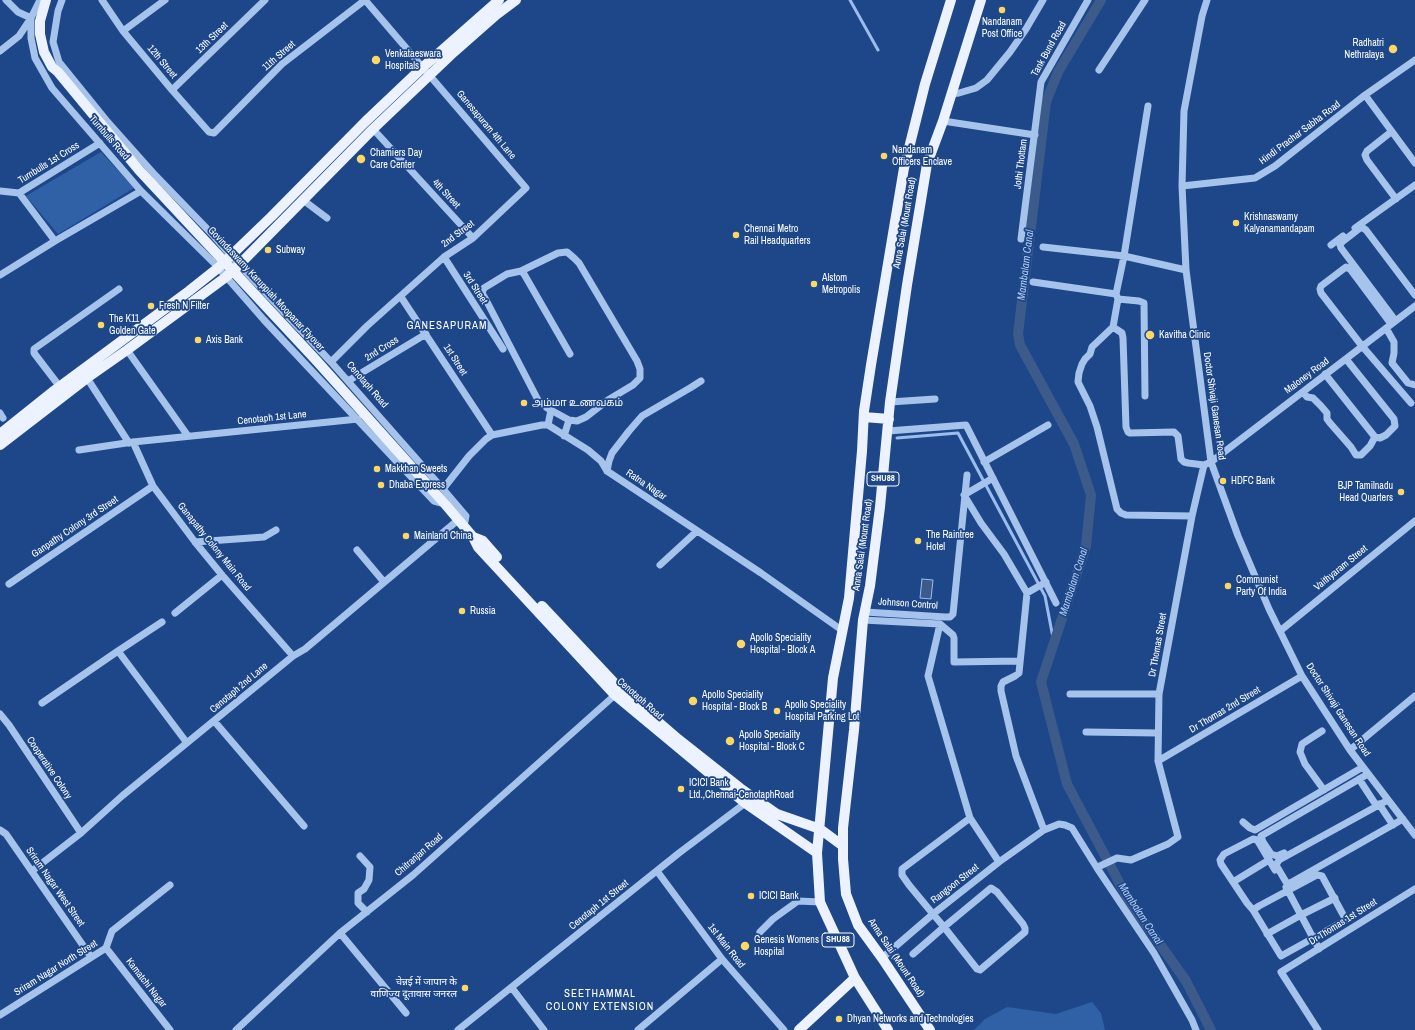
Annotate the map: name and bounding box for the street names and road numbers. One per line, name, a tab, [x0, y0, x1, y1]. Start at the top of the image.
street label: 13th Street	[193, 20, 231, 56]
street label: Tank Bund Road	[1029, 20, 1069, 78]
street label: 11th Street	[260, 39, 298, 73]
street label: 12th Street	[145, 43, 179, 81]
street label: Ganesapuram 4th Lane	[454, 88, 518, 162]
street label: Hindi Prachar Sabha Road	[1257, 99, 1343, 167]
street label: Turnbulls Road	[86, 113, 132, 163]
street label: Jothi Thottam	[1012, 138, 1030, 190]
street label: Turnbulls 1st Cross	[16, 139, 82, 187]
street label: Anna Salai (Mount Road)	[891, 176, 919, 270]
street label: 4th Street	[429, 177, 463, 211]
street label: 2nd Street	[439, 218, 477, 250]
street label: Govindaswamy Karuppiah Moopanar Flyover	[205, 225, 327, 353]
street label: 3rd Street	[460, 270, 490, 306]
street label: 2nd Cross	[363, 334, 401, 364]
street label: 1st Street	[440, 342, 470, 378]
street label: Doctor Shivaji Ganesan Road	[1200, 351, 1228, 461]
street label: Maloney Road	[1282, 355, 1332, 397]
street label: Cenotaph Road	[344, 359, 390, 411]
street label: Cenotaph 1st Lane	[237, 408, 307, 428]
street label: Ratna Nagar	[623, 467, 669, 503]
road number: SHU88	[867, 472, 899, 486]
street label: Ganpathy Colony 3rd Street	[30, 494, 120, 560]
street label: Anna Salai (Mount Road)	[851, 498, 875, 592]
street label: Ganapathy Colony Main Road	[175, 500, 253, 594]
street label: Vaithyaram Street	[1312, 543, 1370, 593]
street label: Johnson Control	[878, 596, 938, 612]
street label: Dr Thomas Street	[1146, 612, 1170, 678]
street label: Cenotaph 2nd Lane	[208, 660, 270, 716]
street label: Doctor Shivaji Ganesan Road	[1303, 661, 1373, 759]
street label: Cenotaph Road	[614, 676, 666, 722]
street label: Dr Thomas 2nd Street	[1187, 684, 1263, 736]
street label: Cooperative Colony	[24, 735, 74, 801]
street label: Chitranjan Road	[393, 831, 445, 879]
street label: Sriram Nagar West Street	[23, 845, 87, 929]
street label: Rangoon Street	[929, 862, 981, 906]
street label: Cenotaph 1st Street	[567, 877, 631, 933]
street label: Dr Thomas 1st Street	[1307, 896, 1379, 948]
street label: Anna Salai (Mount Road)	[865, 916, 927, 1000]
street label: 1st Main Road	[705, 921, 747, 971]
road number: SHU88	[822, 933, 854, 947]
street label: Sriram Nagar North Street	[12, 938, 100, 998]
street label: Kamatchi Nagar	[123, 956, 169, 1010]

